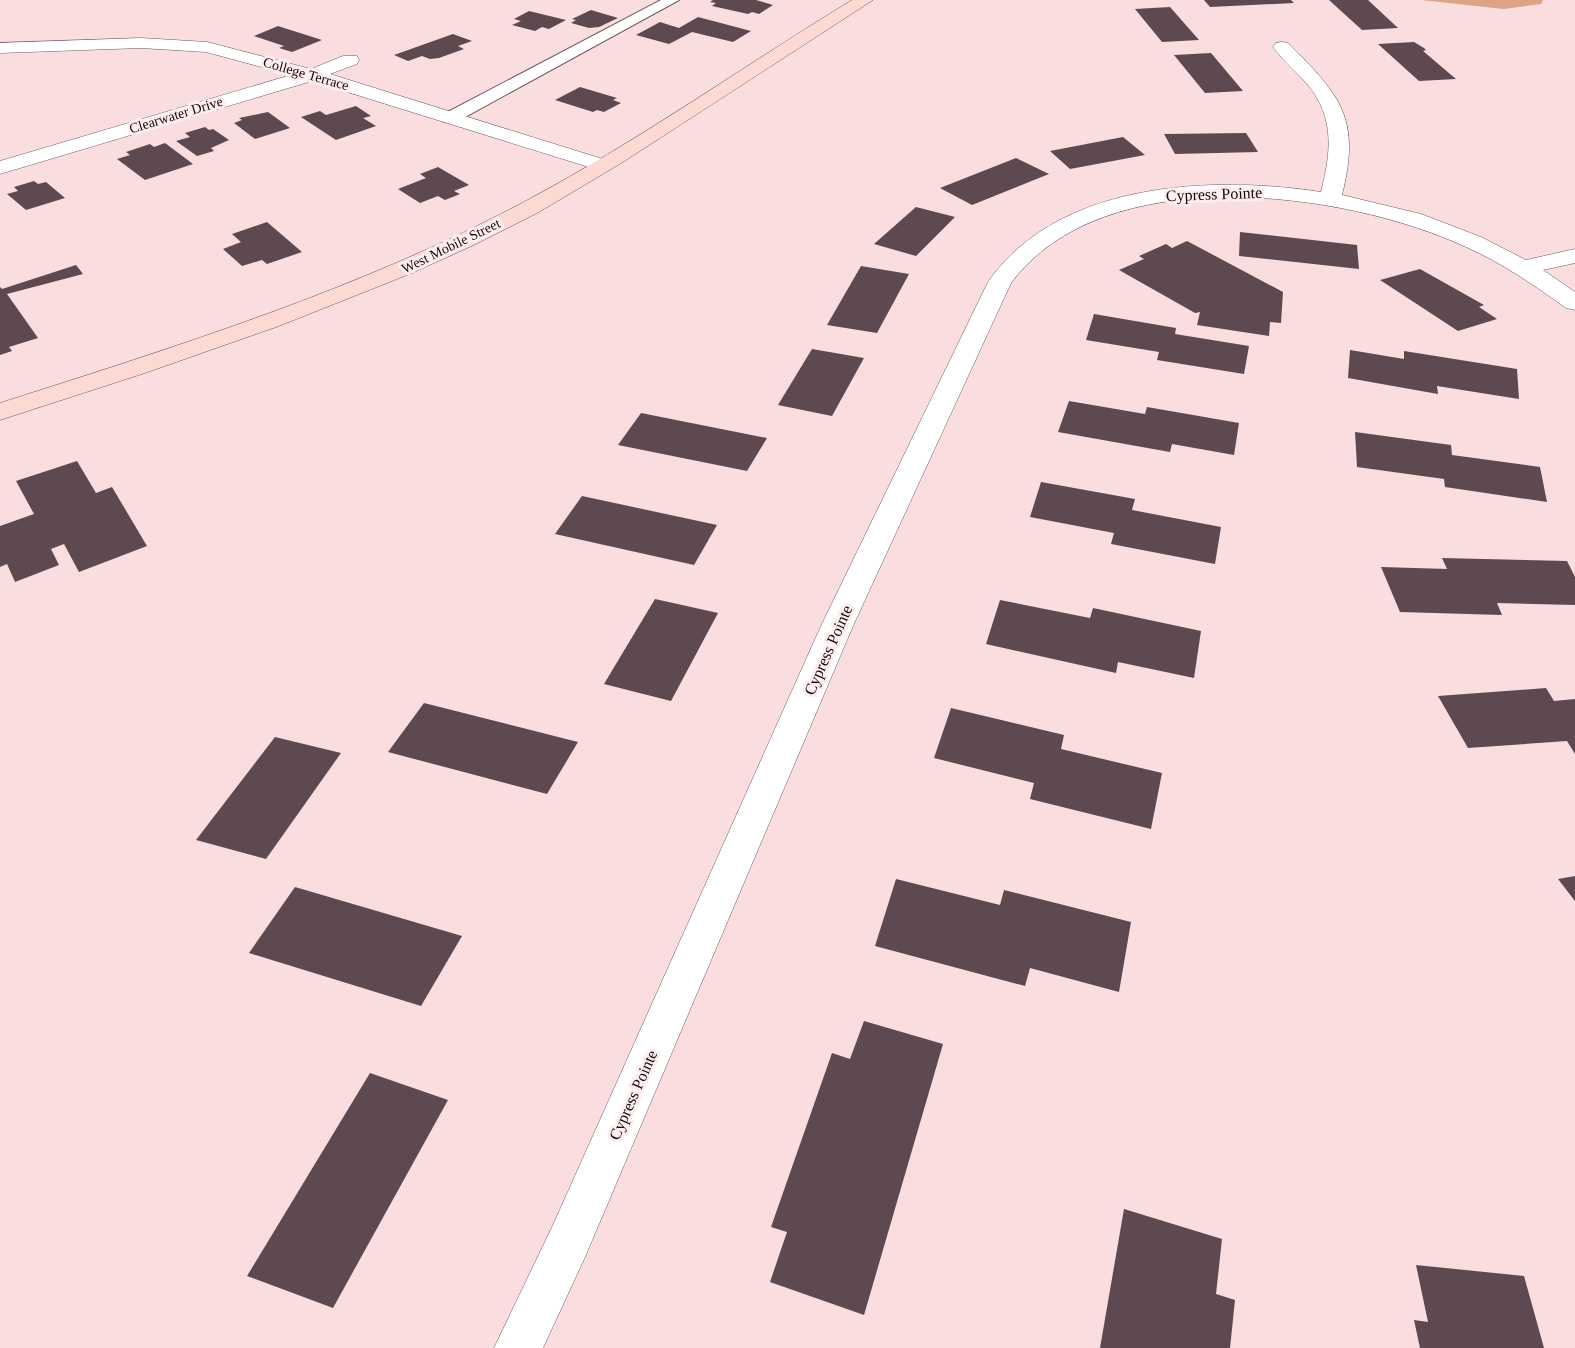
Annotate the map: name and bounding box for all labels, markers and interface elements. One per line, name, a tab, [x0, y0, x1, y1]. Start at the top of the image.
street label: College Terrace	[261, 55, 351, 93]
street label: Clearwater Drive	[128, 94, 224, 136]
street label: Cypress Pointe	[1166, 184, 1263, 205]
street label: West Mobile Street	[399, 216, 503, 276]
street label: Cypress Pointe	[801, 602, 856, 698]
street label: Cypress Pointe	[606, 1047, 661, 1143]

